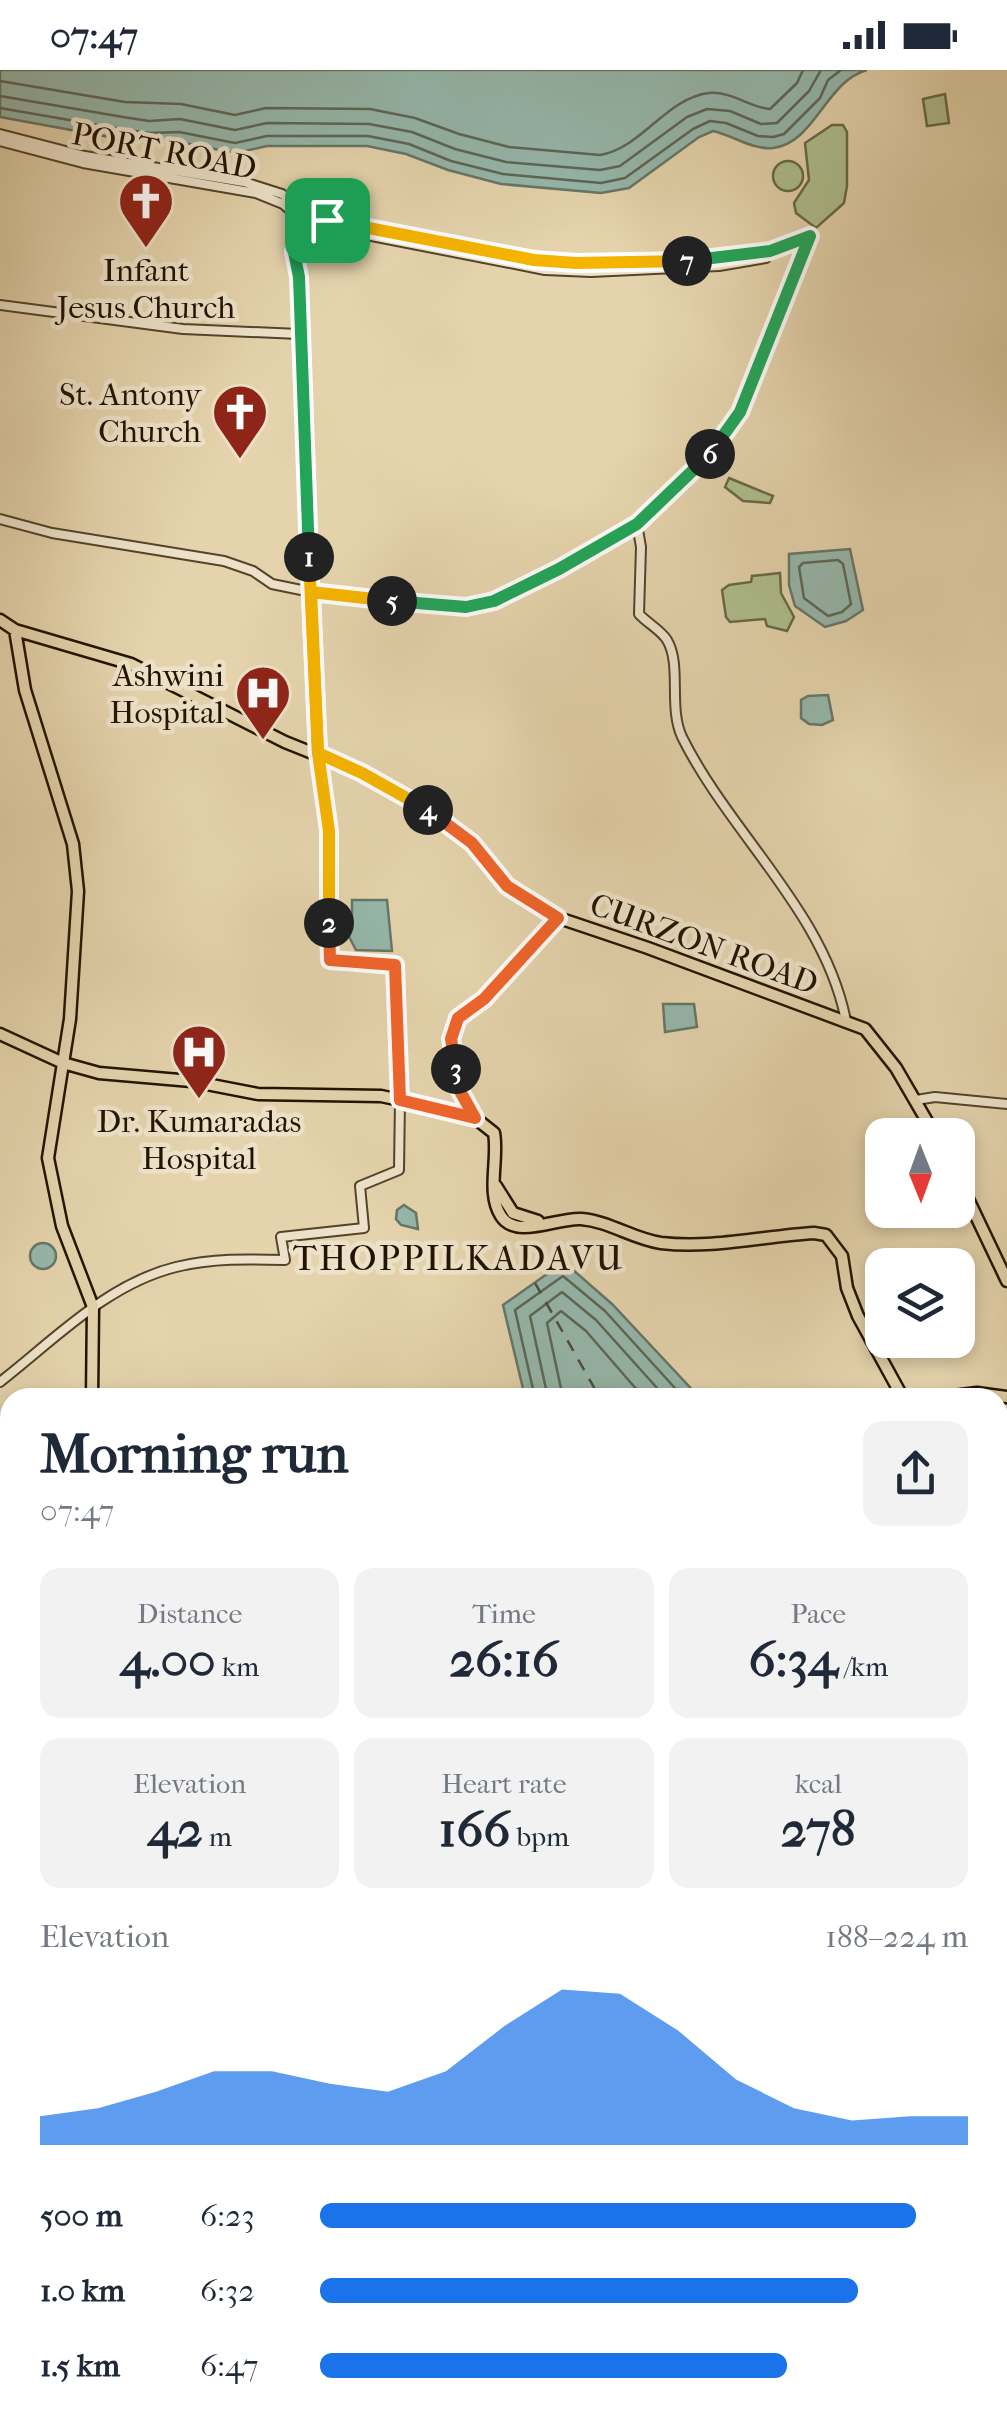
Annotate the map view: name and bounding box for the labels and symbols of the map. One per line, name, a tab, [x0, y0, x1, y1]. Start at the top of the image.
street label: PORT ROAD	[69, 115, 259, 187]
church icon: Infant Jesus Church	[116, 171, 176, 250]
pin	[285, 178, 370, 263]
pin: 7	[662, 236, 712, 286]
place label: Infant Jesus Church	[54, 252, 235, 326]
place label: St. Antony Church	[59, 376, 202, 450]
church icon: St. Antony Church	[210, 382, 270, 461]
pin: 6	[685, 429, 735, 479]
pin: 1	[284, 532, 334, 582]
pin: 5	[367, 576, 417, 626]
place label: Ashwini Hospital	[110, 657, 225, 731]
hospital icon: Ashwini Hospital	[233, 663, 293, 742]
pin: 4	[403, 785, 453, 835]
street label: CURZON ROAD	[585, 886, 823, 1002]
pin: 2	[304, 898, 354, 948]
hospital icon: Dr. Kumaradas Hospital	[169, 1022, 229, 1101]
pin: 3	[431, 1044, 481, 1094]
place label: Dr. Kumaradas Hospital	[97, 1103, 301, 1177]
north arrow	[865, 1118, 975, 1228]
district label: THOPPILKADAVU	[293, 1238, 625, 1279]

